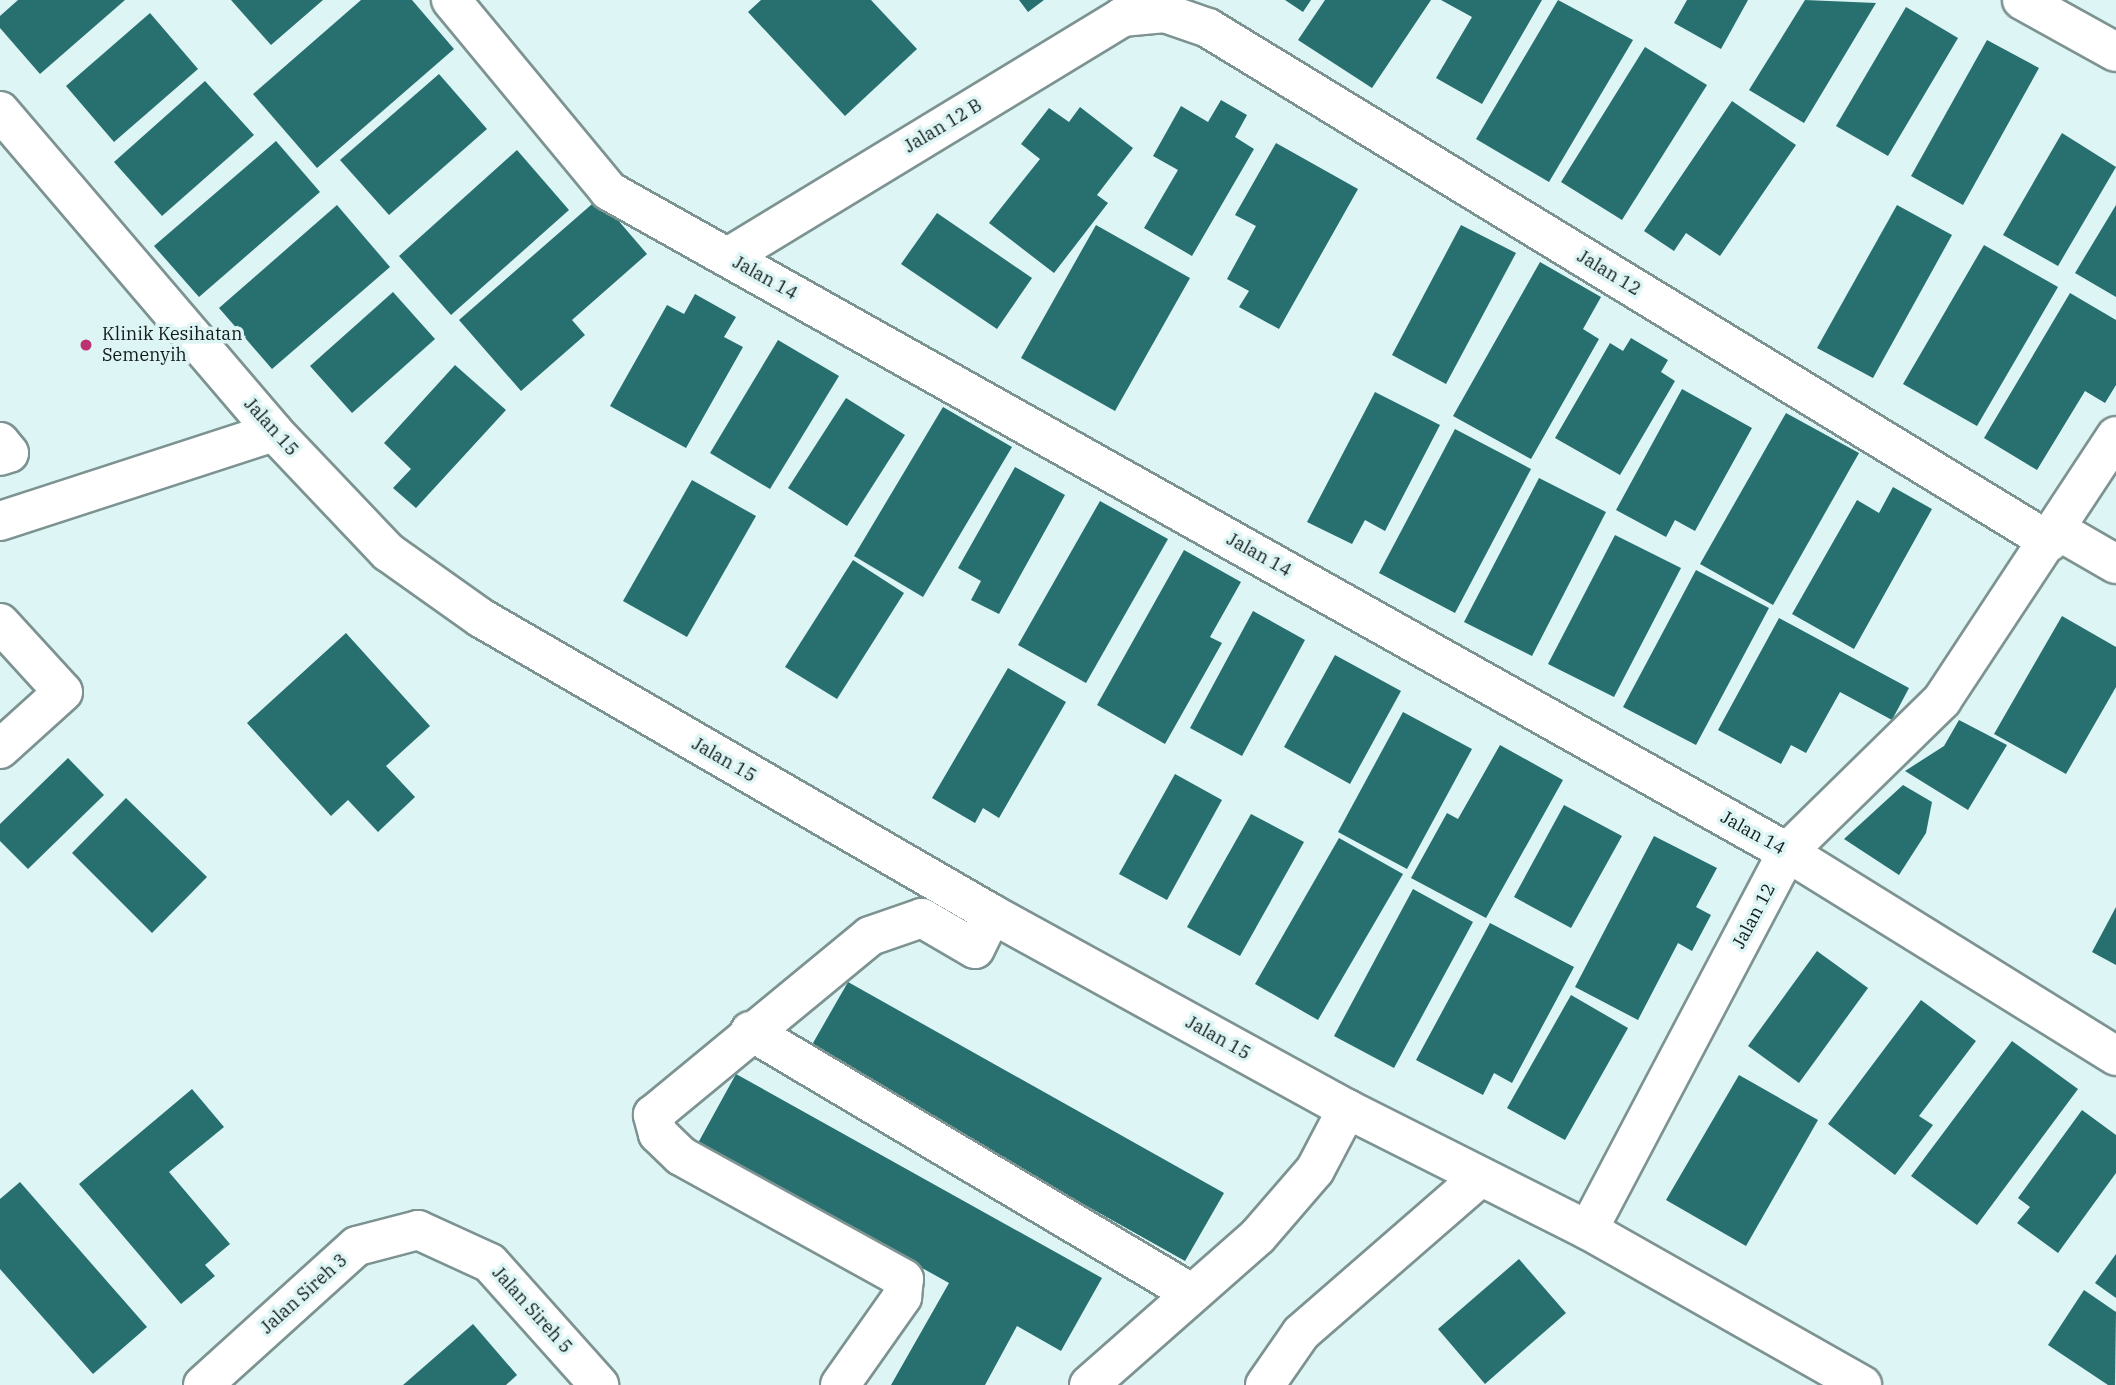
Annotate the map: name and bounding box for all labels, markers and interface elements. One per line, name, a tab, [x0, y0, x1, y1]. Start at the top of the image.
street label: Jalan 12 B	[900, 94, 986, 158]
street label: Jalan 12	[1573, 246, 1645, 300]
street label: Jalan 14	[729, 251, 801, 305]
place label: Klinik Kesihatan Semenyih	[102, 324, 243, 366]
marker: Klinik Kesihatan Semenyih	[76, 335, 96, 355]
street label: Jalan 15	[239, 394, 303, 460]
street label: Jalan 14	[1223, 528, 1295, 582]
street label: Jalan 15	[688, 733, 760, 787]
street label: Jalan 14	[1717, 806, 1789, 860]
street label: Jalan 12	[1728, 880, 1780, 952]
street label: Jalan 15	[1182, 1011, 1254, 1065]
street label: Jalan Sireh 3	[256, 1250, 352, 1338]
street label: Jalan Sireh 5	[488, 1262, 576, 1358]

